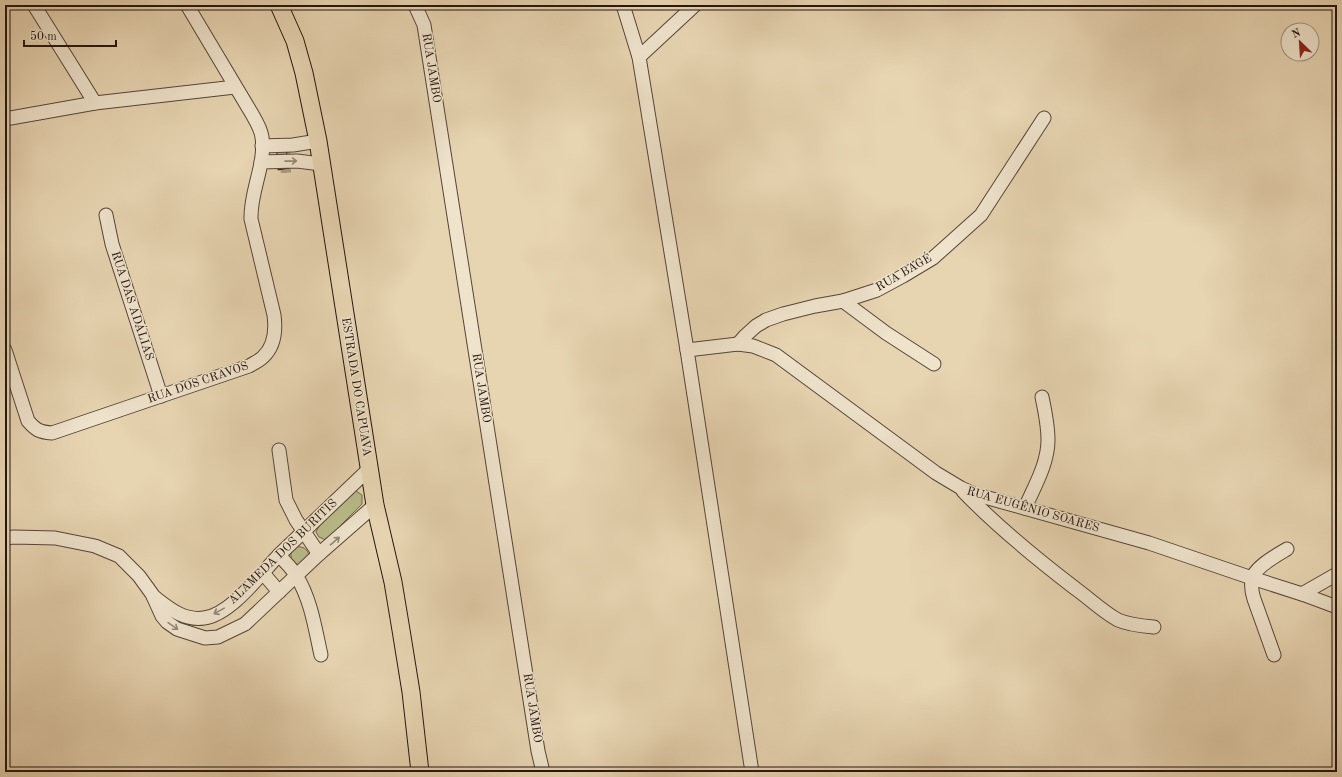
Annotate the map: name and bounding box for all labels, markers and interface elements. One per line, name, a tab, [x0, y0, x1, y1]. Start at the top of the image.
scale bar	[24, 22, 116, 48]
north arrow	[1280, 22, 1320, 62]
text: N	[1290, 27, 1303, 41]
text: 50 m	[30, 30, 57, 43]
street label: RUA JAMBO	[420, 32, 442, 104]
one-way arrow	[284, 157, 297, 165]
street label: RUA DAS ADÁLIAS	[109, 249, 158, 362]
street label: RUA BAGÉ	[873, 250, 934, 294]
street label: ESTRADA DO CAPUAVA	[339, 316, 373, 458]
street label: RUA JAMBO	[470, 352, 492, 424]
street label: RUA DOS CRAVOS	[146, 360, 250, 406]
street label: RUA EUGÊNIO SOARES	[965, 482, 1102, 535]
street label: ALAMEDA DOS BURITIS	[226, 497, 340, 607]
one-way arrow	[330, 536, 340, 545]
one-way arrow	[213, 608, 225, 616]
one-way arrow	[168, 622, 179, 630]
street label: RUA JAMBO	[521, 672, 543, 744]

